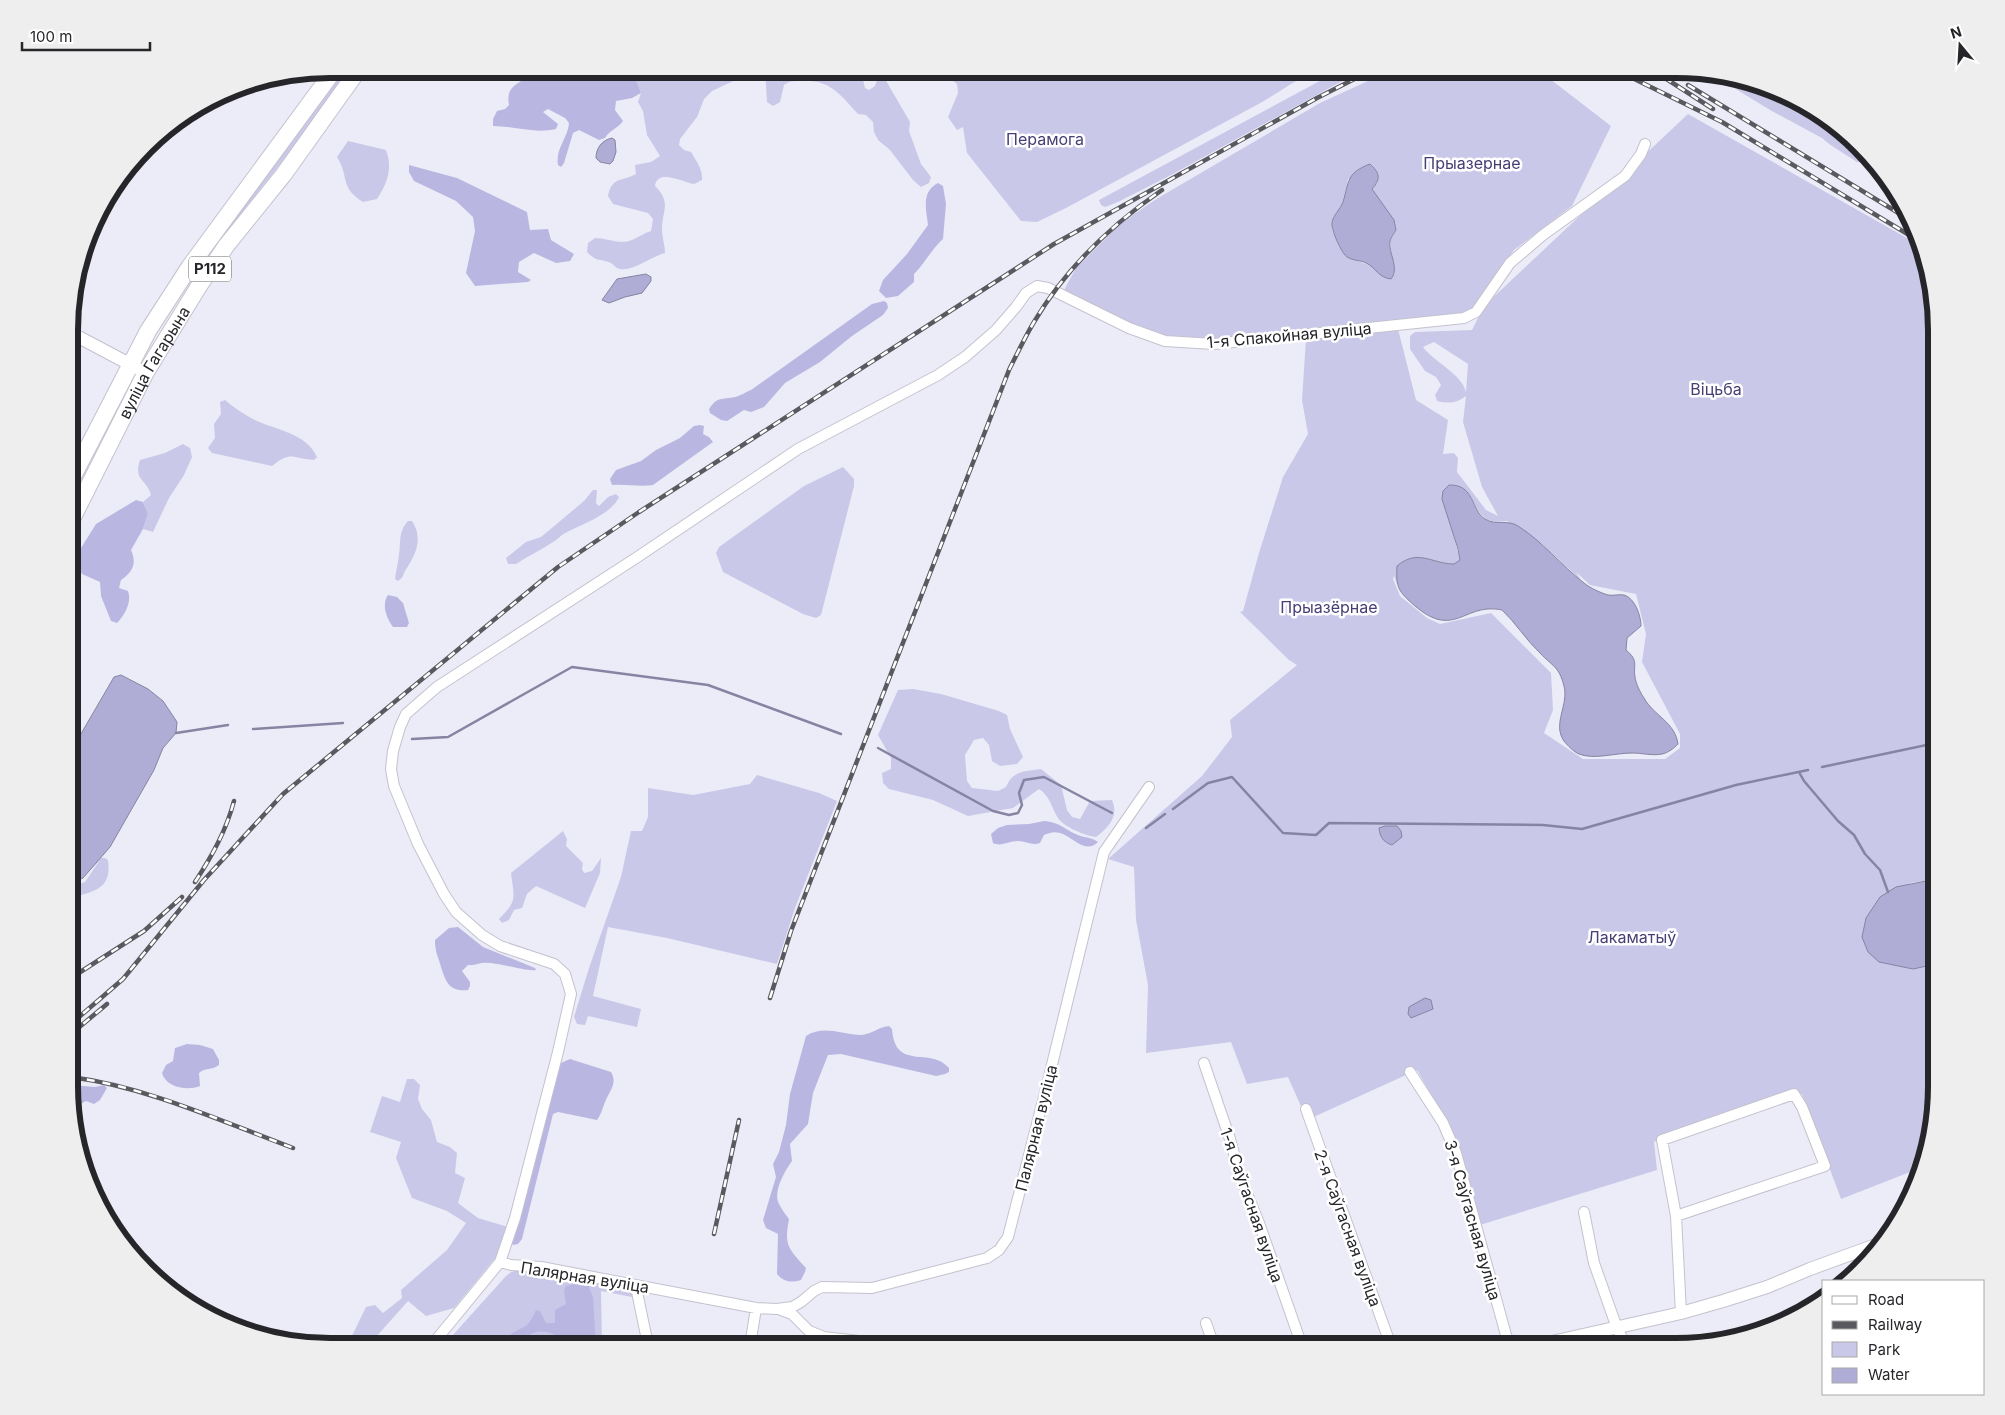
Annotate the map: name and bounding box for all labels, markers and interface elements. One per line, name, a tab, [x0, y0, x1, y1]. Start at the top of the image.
scale bar	[22, 20, 150, 52]
north arrow	[1935, 20, 1985, 70]
text: N	[1948, 22, 1964, 42]
text: 100 m	[30, 27, 72, 46]
park label: Перамога	[1006, 129, 1084, 149]
park label: Прыазернае	[1423, 153, 1521, 173]
road number: Р112	[189, 256, 231, 282]
street label: вуліца Гагарына	[114, 303, 194, 422]
street label: 1-я Спакойная вуліца	[1206, 318, 1372, 352]
park label: Віцьба	[1690, 379, 1742, 399]
park label: Прыазёрнае	[1280, 597, 1378, 617]
park label: Лакаматыў	[1588, 927, 1676, 947]
street label: Палярная вуліца	[1011, 1063, 1061, 1193]
street label: 1-я Саўгасная вуліца	[1216, 1125, 1288, 1285]
street label: 3-я Саўгасная вуліца	[1441, 1138, 1505, 1302]
street label: 2-я Саўгасная вуліца	[1310, 1147, 1386, 1309]
street label: Палярная вуліца	[519, 1257, 651, 1297]
legend	[1822, 1280, 1985, 1395]
text: Road	[1868, 1290, 1904, 1309]
text: Railway	[1868, 1315, 1923, 1334]
text: Park	[1868, 1340, 1901, 1359]
text: Water	[1868, 1365, 1910, 1384]

